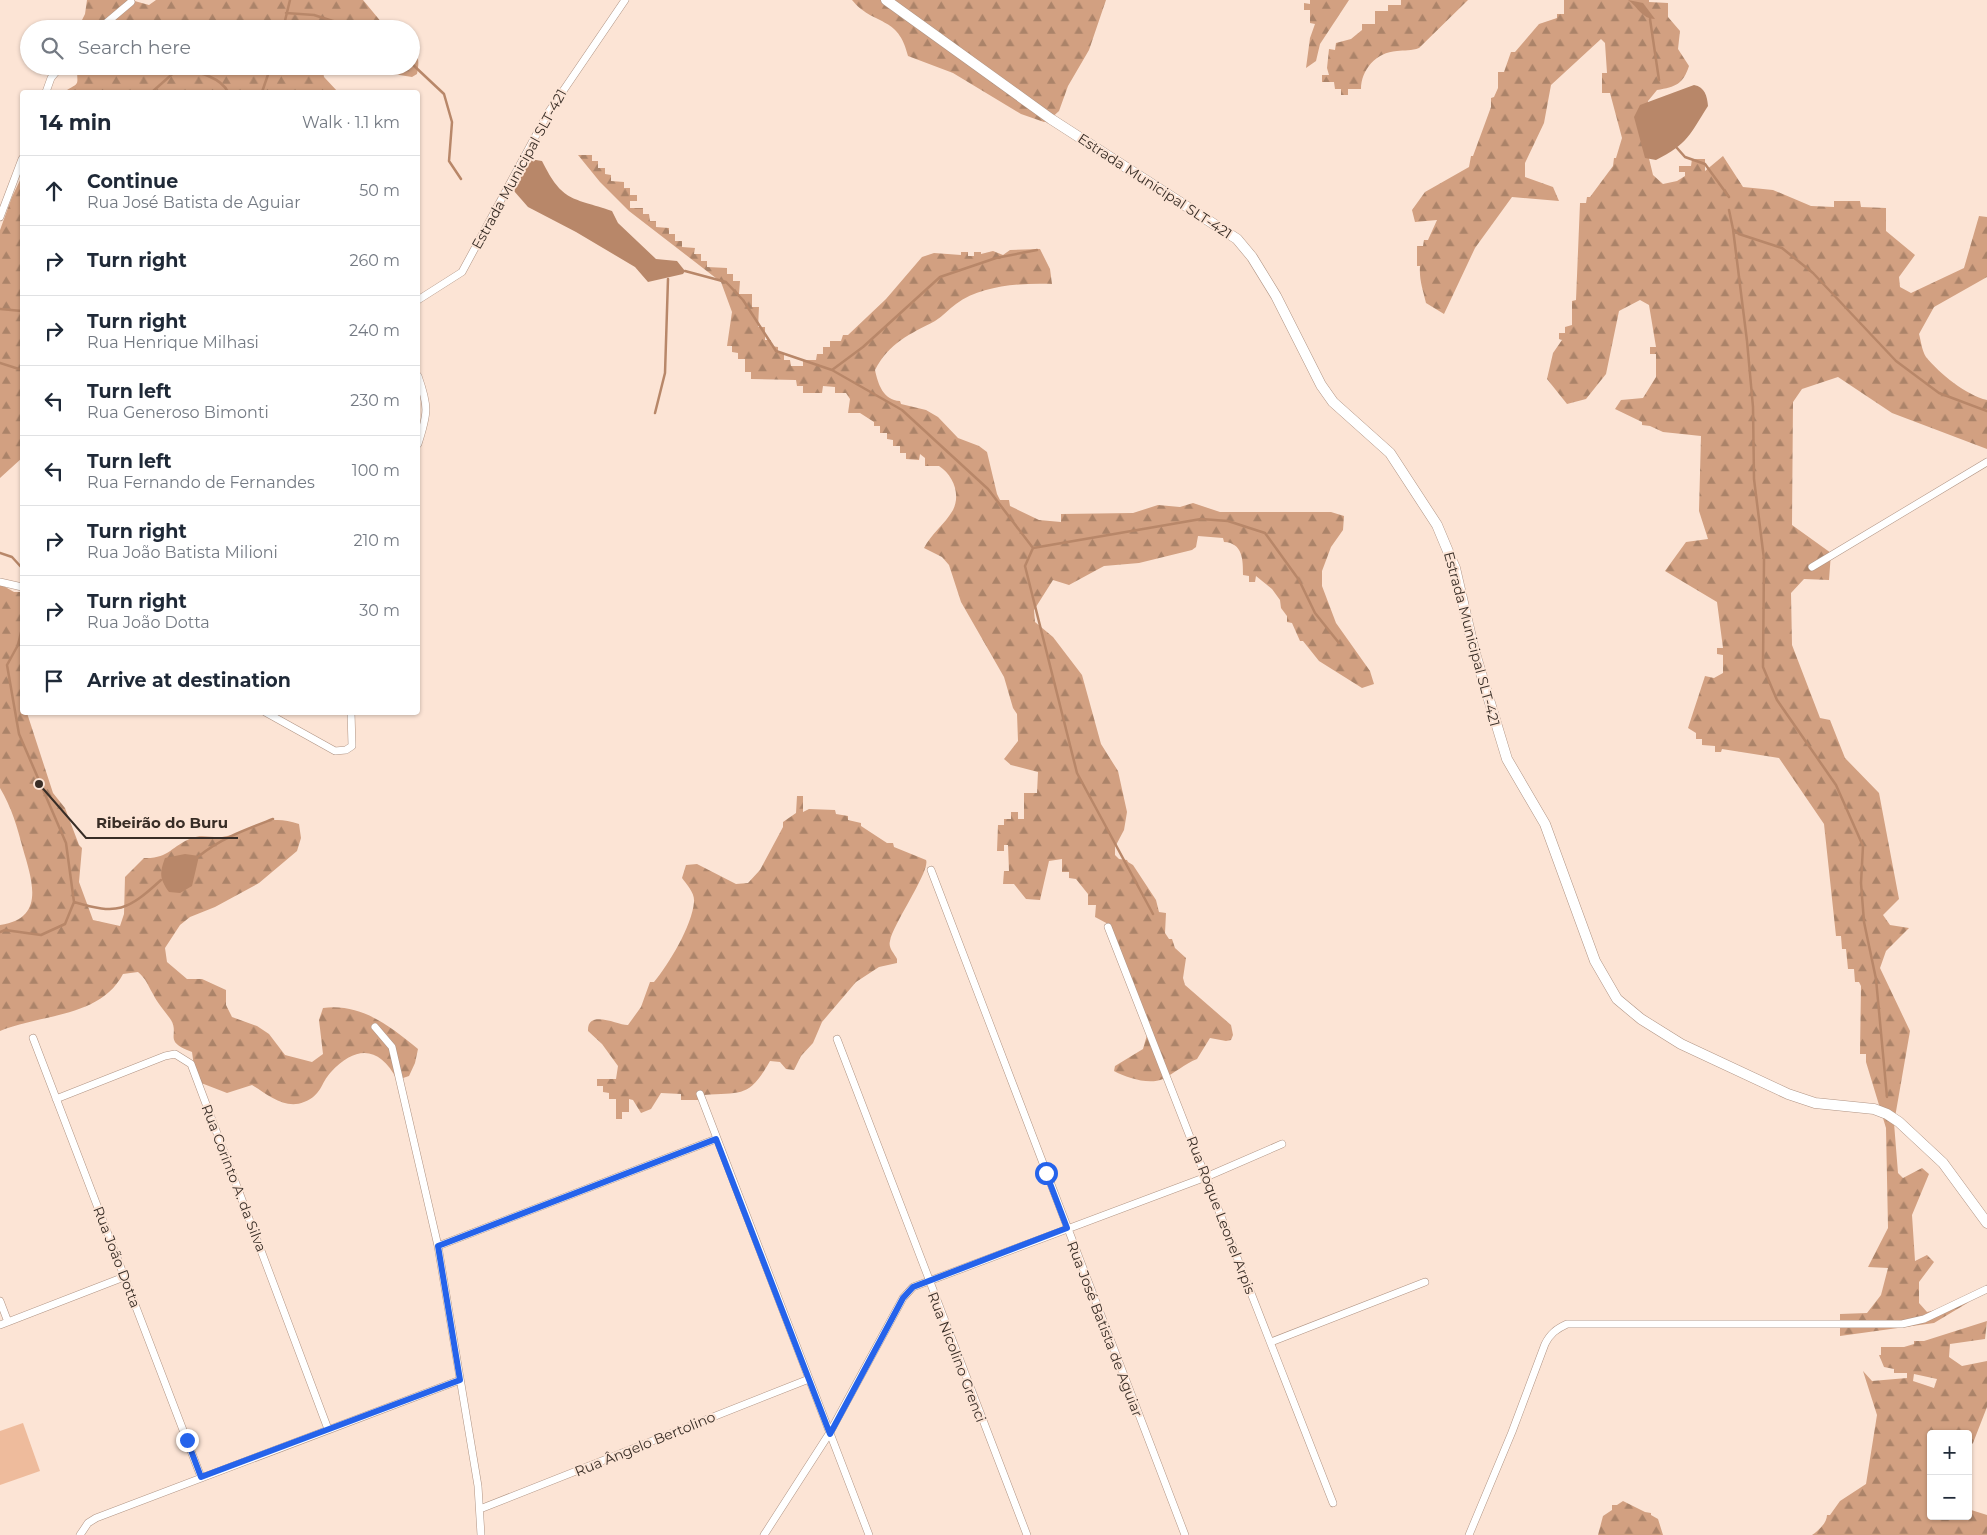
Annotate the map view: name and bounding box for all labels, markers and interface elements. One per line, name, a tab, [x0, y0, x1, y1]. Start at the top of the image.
search box	[20, 20, 420, 75]
icon: search	[38, 34, 66, 62]
text: Search here	[78, 36, 191, 59]
street label: Estrada Municipal SLT-421	[467, 86, 571, 252]
text: 14 min	[40, 110, 112, 135]
text: Walk · 1.1 km	[302, 113, 400, 132]
street label: Estrada Municipal SLT-421	[1075, 129, 1235, 243]
text: Continue	[87, 170, 178, 193]
icon: ahead	[40, 177, 68, 205]
text: 50 m	[359, 181, 400, 200]
text: Rua José Batista de Aguiar	[87, 193, 301, 212]
icon: right	[40, 247, 68, 275]
text: Turn right	[87, 249, 187, 272]
text: 260 m	[349, 251, 400, 270]
text: Turn right	[87, 310, 187, 333]
icon: right	[40, 317, 68, 345]
text: 240 m	[349, 321, 400, 340]
text: Rua Henrique Milhasi	[87, 333, 259, 352]
text: Turn left	[87, 380, 172, 403]
icon: left	[40, 387, 68, 415]
text: 230 m	[350, 391, 400, 410]
text: Rua Generoso Bimonti	[87, 403, 269, 422]
text: Turn left	[87, 450, 172, 473]
icon: left	[40, 457, 68, 485]
text: 100 m	[352, 461, 400, 480]
text: Rua Fernando de Fernandes	[87, 473, 315, 492]
text: Turn right	[87, 520, 187, 543]
icon: right	[40, 527, 68, 555]
text: 210 m	[353, 531, 400, 550]
text: Rua João Batista Milioni	[87, 543, 278, 562]
street label: Estrada Municipal SLT-421	[1440, 550, 1504, 728]
text: Turn right	[87, 590, 187, 613]
icon: right	[40, 597, 68, 625]
text: 30 m	[359, 601, 400, 620]
text: Rua João Dotta	[87, 613, 210, 632]
icon: arrive	[40, 667, 68, 695]
text: Arrive at destination	[87, 669, 291, 692]
callout: Ribeirão do Buru	[86, 808, 238, 838]
text: Ribeirão do Buru	[96, 813, 228, 832]
street label: Rua Corinto A. da Silva	[198, 1102, 270, 1254]
street label: Rua Roque Leonel Arpis	[1183, 1133, 1260, 1297]
route start	[1035, 1162, 1058, 1185]
street label: Rua João Dotta	[89, 1204, 145, 1310]
street label: Rua José Batista de Aguiar	[1063, 1239, 1147, 1420]
street label: Rua Nicolino Grenci	[924, 1289, 990, 1425]
street label: Rua Ângelo Bertolino	[572, 1407, 718, 1480]
route end	[176, 1429, 199, 1452]
map controls	[1927, 1430, 1972, 1520]
button: +	[1927, 1430, 1972, 1475]
button: −	[1927, 1475, 1972, 1520]

